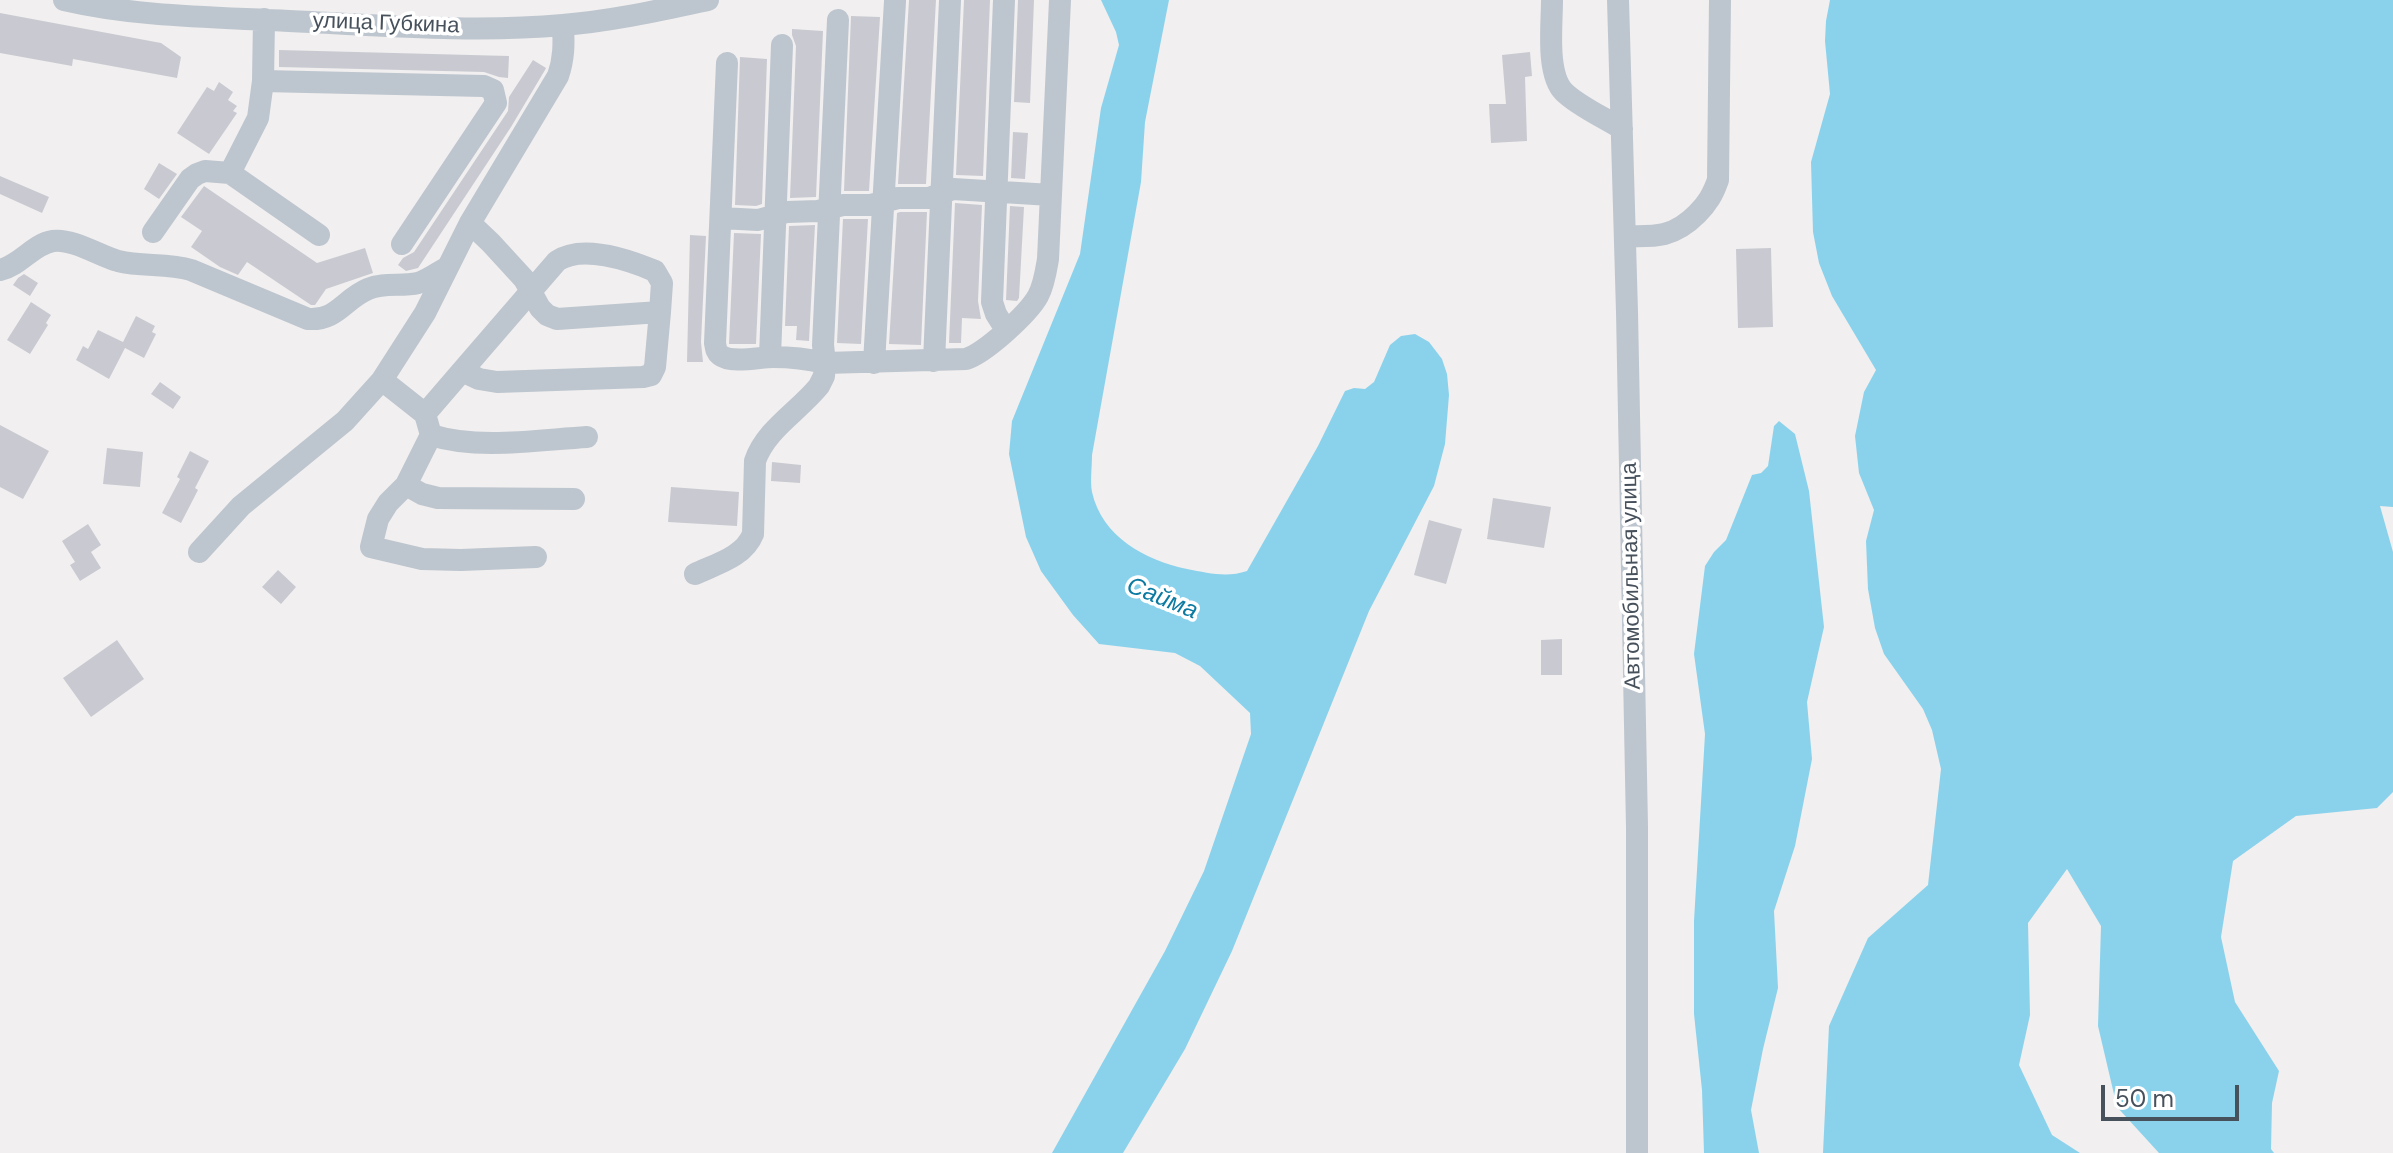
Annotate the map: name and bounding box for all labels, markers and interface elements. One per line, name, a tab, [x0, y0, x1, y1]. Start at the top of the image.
street label: улица Губкина	[312, 8, 460, 40]
street label: Автомобильная улица	[1617, 462, 1647, 690]
water label: Сайма	[1122, 572, 1202, 626]
scale bar	[2105, 1069, 2243, 1119]
text: 50 m	[2115, 1083, 2174, 1114]

